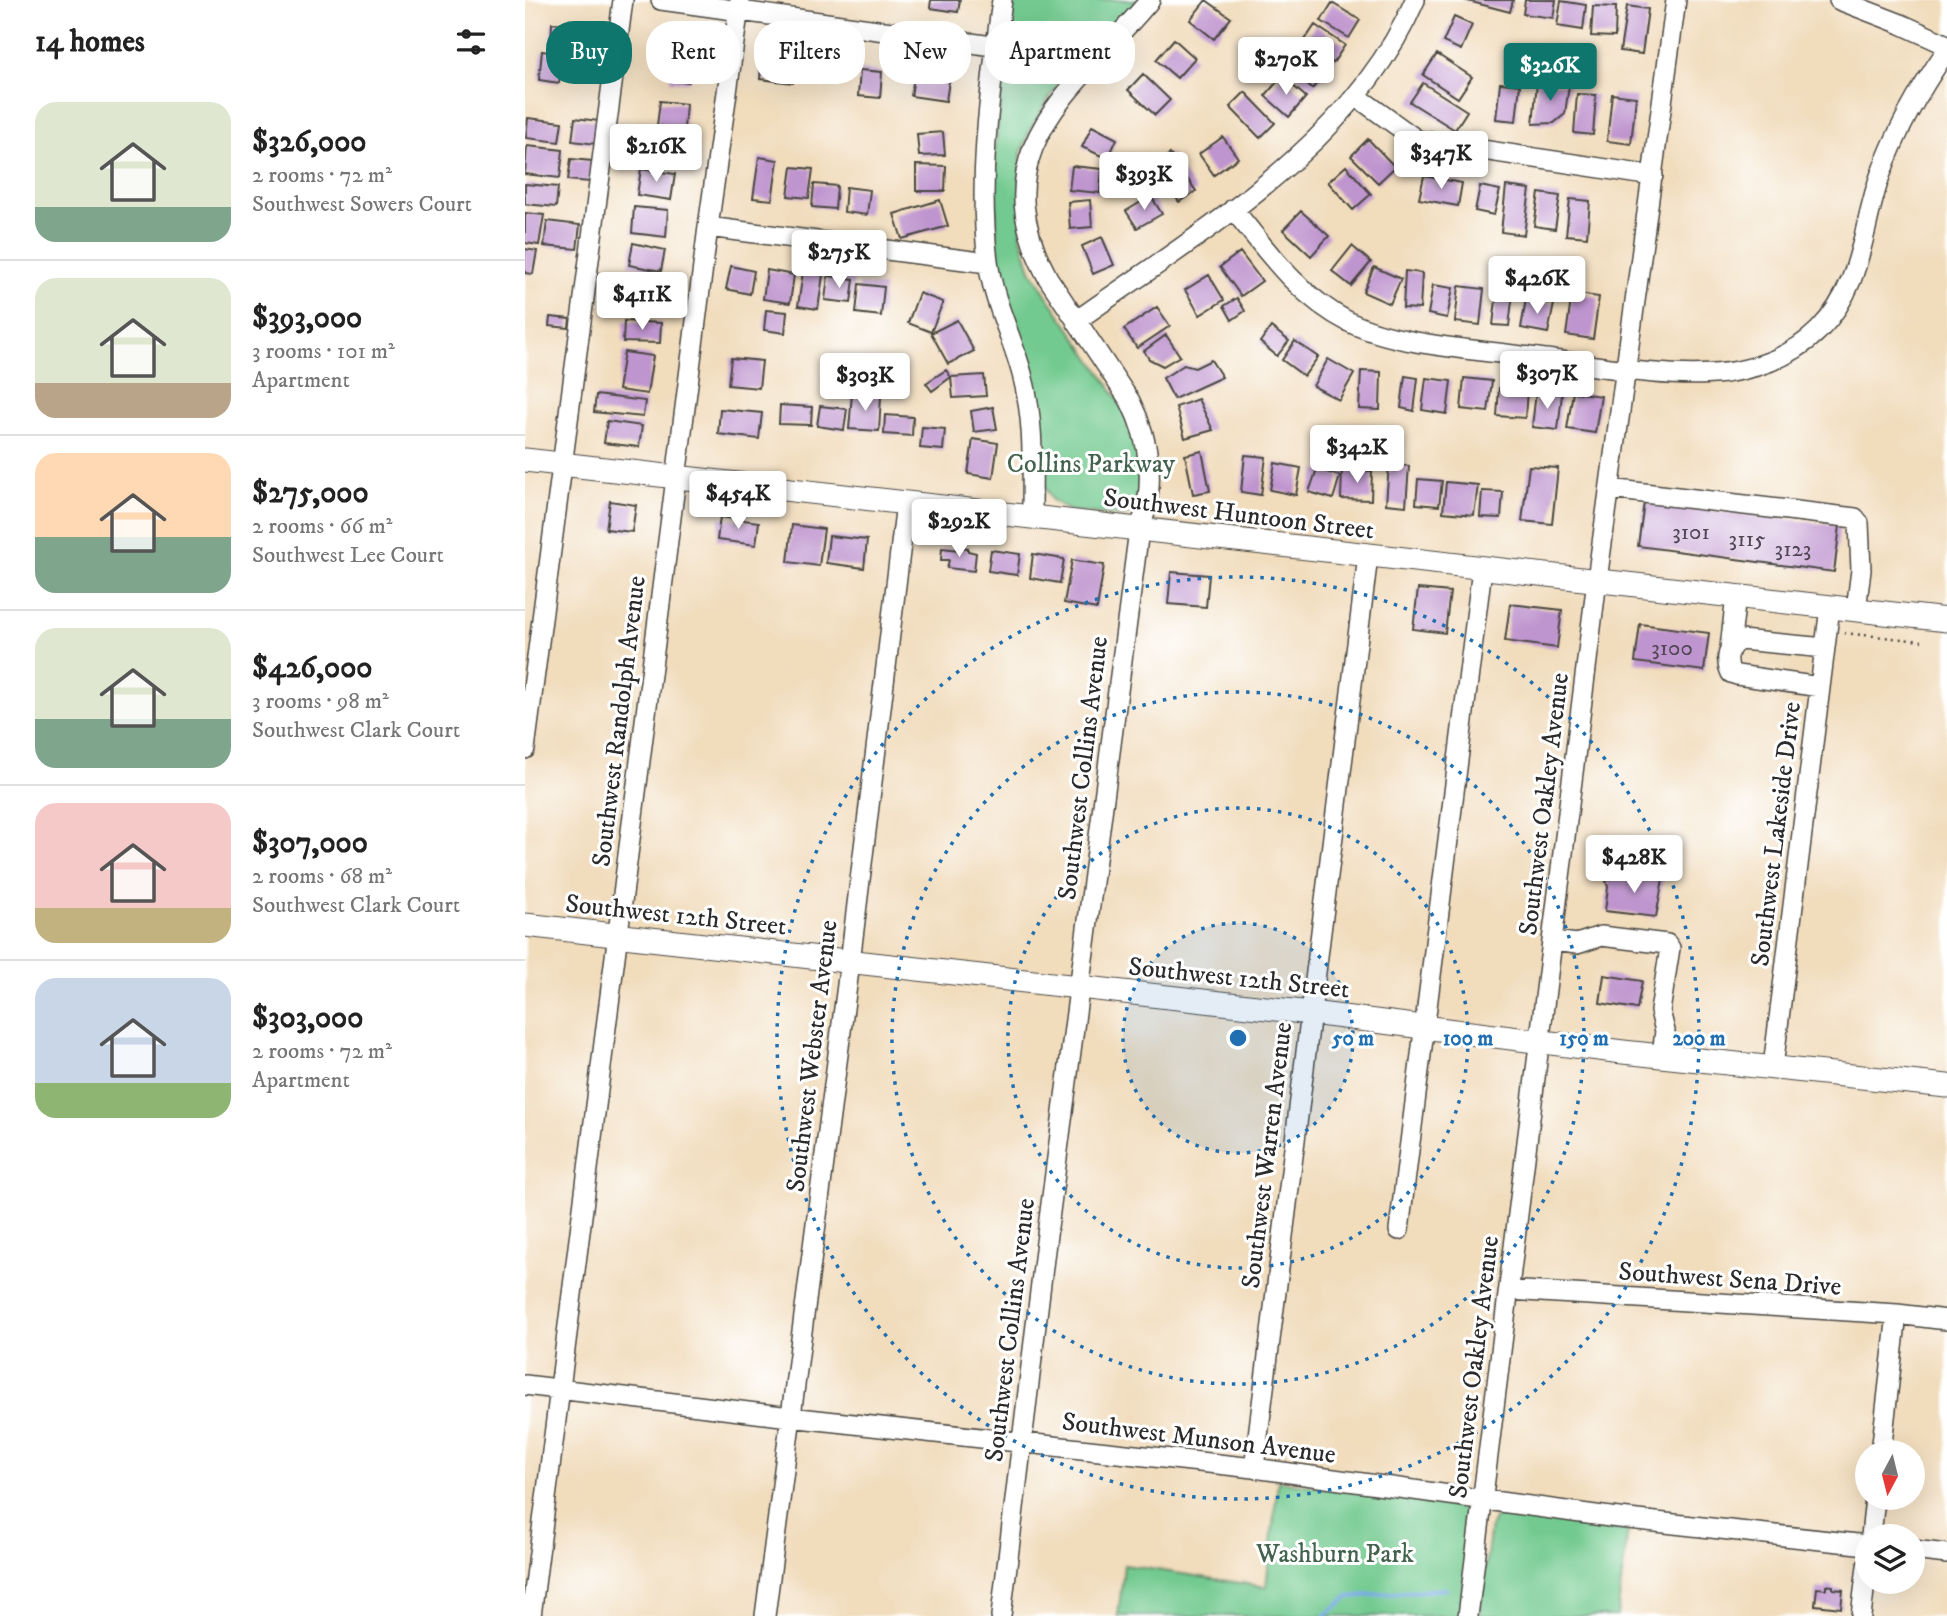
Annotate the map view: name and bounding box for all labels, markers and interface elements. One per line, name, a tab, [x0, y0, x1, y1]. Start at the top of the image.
chip: Buy	[546, 21, 632, 84]
chip: Rent	[646, 21, 740, 84]
chip: Filters	[754, 21, 865, 84]
chip: New	[879, 21, 971, 84]
chip: Apartment	[985, 21, 1135, 84]
icon: filters	[452, 23, 490, 61]
text: 14 homes	[35, 24, 145, 61]
pin: $270K	[1237, 38, 1335, 97]
pin: $326K	[1501, 43, 1599, 103]
text: $270K	[1254, 45, 1318, 74]
text: $326K	[1520, 51, 1580, 80]
text: $326,000	[252, 124, 366, 161]
pin: $216K	[607, 124, 705, 184]
icon: home	[91, 130, 175, 214]
text: $216K	[626, 132, 686, 161]
pin: $347K	[1392, 132, 1490, 191]
text: $347K	[1410, 139, 1472, 168]
pin: $393K	[1095, 152, 1193, 212]
text: $393K	[1115, 160, 1173, 189]
text: 2 rooms · 72 m²	[252, 161, 392, 190]
text: Southwest Sowers Court	[252, 190, 472, 219]
pin: $275K	[790, 230, 888, 290]
text: $275K	[808, 238, 870, 267]
pin: $426K	[1488, 256, 1586, 316]
text: $426K	[1504, 264, 1570, 293]
pin: $411K	[593, 272, 691, 332]
text: $411K	[613, 280, 671, 309]
text: $393,000	[252, 300, 362, 337]
icon: home	[91, 306, 175, 390]
text: 3 rooms · 101 m²	[252, 337, 395, 366]
pin: $307K	[1498, 352, 1596, 411]
pin: $303K	[816, 354, 914, 413]
text: $307K	[1516, 359, 1578, 388]
text: $303K	[836, 361, 894, 390]
text: Apartment	[252, 366, 350, 395]
pin: $342K	[1308, 426, 1406, 485]
text: $342K	[1326, 433, 1388, 462]
park label: Collins Parkway	[1007, 448, 1176, 481]
pin: $454K	[689, 472, 787, 531]
text: $275,000	[252, 475, 369, 512]
text: $454K	[705, 479, 771, 508]
icon: home	[91, 481, 175, 565]
street label: Southwest Huntoon Street	[1102, 482, 1376, 547]
pin: $292K	[910, 500, 1008, 559]
text: $292K	[928, 507, 990, 536]
text: 2 rooms · 66 m²	[252, 512, 392, 541]
house number: 3101	[1672, 518, 1710, 547]
house number: 3115	[1729, 525, 1765, 554]
house number: 3123	[1775, 535, 1811, 564]
text: Southwest Lee Court	[252, 541, 444, 570]
street label: Southwest Randolph Avenue	[585, 574, 654, 869]
street label: Southwest Collins Avenue	[1051, 634, 1116, 902]
house number: 3100	[1651, 634, 1693, 663]
text: $426,000	[252, 650, 373, 687]
icon: home	[91, 656, 175, 740]
street label: Southwest Oakley Avenue	[1512, 671, 1577, 937]
text: 3 rooms · 98 m²	[252, 687, 389, 716]
street label: Southwest Lakeside Drive	[1744, 700, 1809, 968]
text: Southwest Clark Court	[252, 716, 460, 745]
text: $307,000	[252, 825, 368, 862]
icon: home	[91, 831, 175, 915]
pin: $428K	[1585, 836, 1683, 895]
text: $428K	[1602, 843, 1666, 872]
text: 2 rooms · 68 m²	[252, 862, 392, 891]
street label: Southwest 12th Street	[564, 887, 788, 944]
text: Southwest Clark Court	[252, 891, 460, 920]
street label: Southwest Webster Avenue	[779, 918, 846, 1194]
street label: Southwest 12th Street	[1127, 950, 1351, 1007]
text: $303,000	[252, 1000, 363, 1037]
icon: home	[91, 1006, 175, 1090]
street label: Southwest Warren Avenue	[1235, 1020, 1300, 1290]
centre of rings	[1226, 1026, 1250, 1050]
text: 50 m	[1331, 1026, 1374, 1052]
text: 100 m	[1443, 1026, 1493, 1052]
text: 150 m	[1559, 1026, 1609, 1052]
text: 200 m	[1672, 1026, 1726, 1052]
text: 2 rooms · 72 m²	[252, 1037, 392, 1066]
text: Apartment	[252, 1066, 350, 1095]
street label: Southwest Collins Avenue	[978, 1196, 1043, 1464]
street label: Southwest Oakley Avenue	[1442, 1234, 1507, 1500]
street label: Southwest Sena Drive	[1617, 1255, 1842, 1304]
street label: Southwest Munson Avenue	[1060, 1405, 1338, 1472]
north arrow	[1855, 1440, 1925, 1510]
map controls	[1855, 1440, 1925, 1594]
button: layers	[1855, 1524, 1925, 1594]
park label: Washburn Park	[1255, 1538, 1414, 1571]

